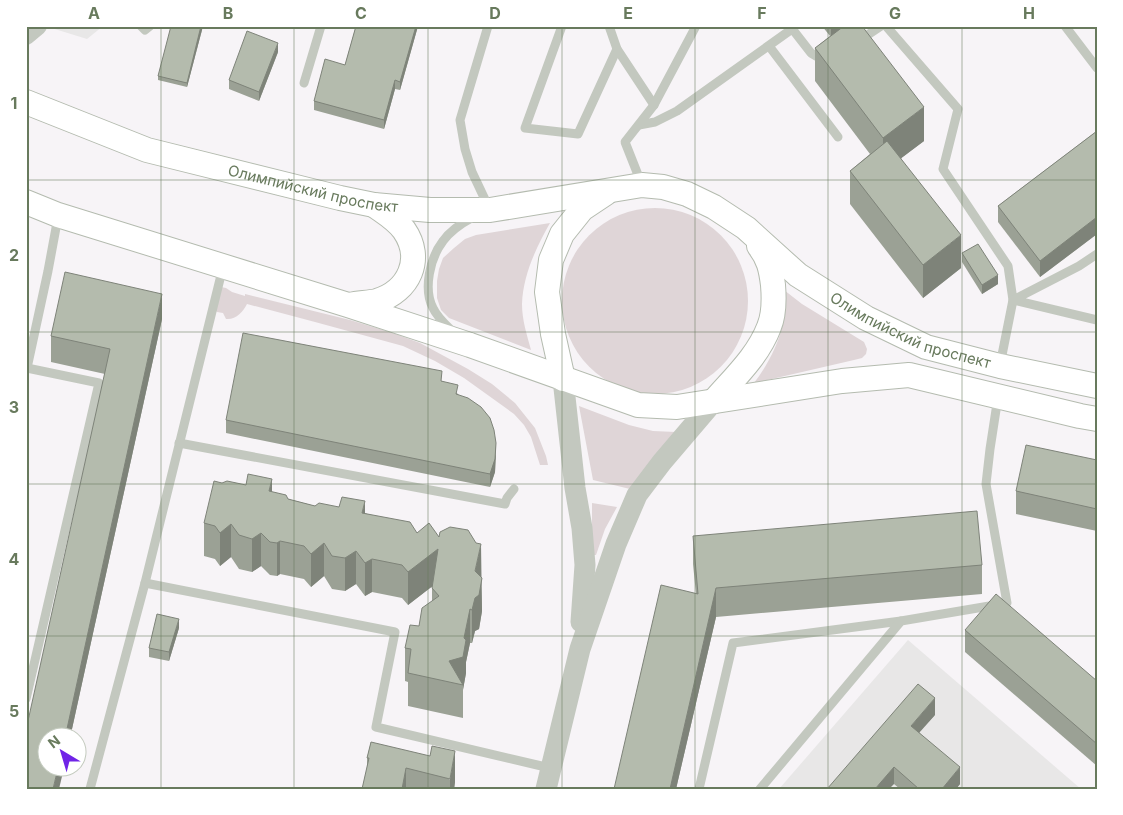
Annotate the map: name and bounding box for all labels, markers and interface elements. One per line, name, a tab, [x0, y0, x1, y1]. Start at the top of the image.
text: A	[88, 3, 100, 23]
text: B	[223, 3, 233, 23]
text: C	[355, 3, 367, 23]
text: D	[489, 3, 501, 23]
text: E	[623, 3, 633, 23]
text: F	[757, 3, 767, 23]
text: G	[889, 3, 901, 23]
text: H	[1023, 3, 1035, 23]
text: 1	[11, 93, 17, 113]
street label: Олимпийский проспект	[226, 161, 399, 216]
text: 2	[9, 245, 19, 265]
street label: Олимпийский проспект	[827, 288, 993, 372]
text: 3	[9, 397, 19, 417]
text: 4	[9, 549, 20, 569]
text: 5	[9, 701, 19, 721]
north arrow	[38, 728, 88, 778]
text: N	[44, 731, 63, 751]

